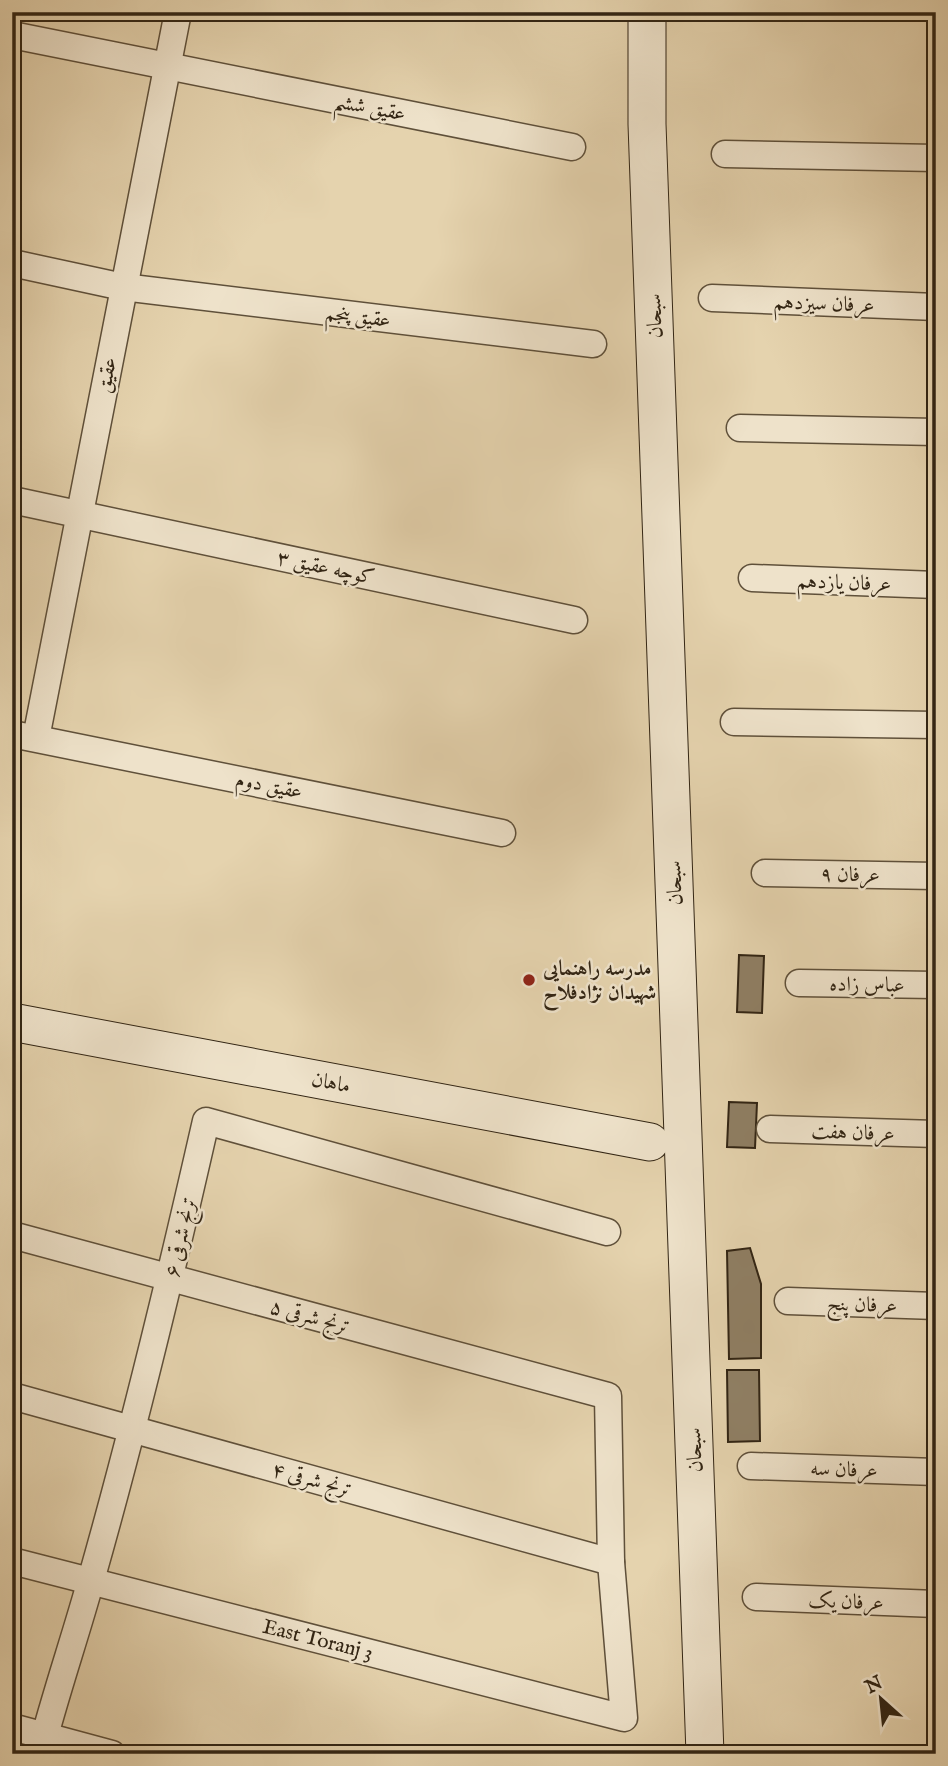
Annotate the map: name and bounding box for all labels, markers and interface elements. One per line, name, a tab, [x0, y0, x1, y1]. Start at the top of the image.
street label: عقیق ششم	[331, 88, 408, 135]
street label: عرفان سیزدهم	[773, 289, 875, 325]
street label: سبحان	[641, 293, 670, 339]
street label: عقیق پنجم	[323, 300, 392, 340]
street label: عقیق	[91, 355, 124, 395]
street label: کوچه عقیق ۳	[274, 545, 377, 592]
street label: عرفان یازدهم	[796, 568, 892, 604]
street label: عقیق دوم	[232, 767, 305, 809]
street label: سبحان	[661, 860, 690, 906]
street label: عرفان ۹	[820, 861, 880, 890]
place label: مدرسه راهنمایی شهیدان نژادفلاح	[542, 956, 656, 1011]
street label: عباس زاده	[829, 971, 905, 1000]
marker: مدرسه راهنمایی شهیدان نژادفلاح	[521, 972, 537, 988]
street label: ماهان	[309, 1066, 353, 1100]
street label: عرفان هفت	[811, 1119, 895, 1148]
street label: ترنج شرقی ۶	[159, 1195, 207, 1281]
street label: عرفان پنج	[826, 1291, 898, 1324]
street label: ترنج شرقی ۵	[266, 1294, 353, 1344]
street label: سبحان	[681, 1427, 710, 1473]
street label: عرفان سه	[810, 1456, 878, 1485]
street label: ترنج شرقی ۴	[268, 1457, 355, 1507]
street label: عرفان یک	[808, 1588, 884, 1617]
street label: East Toranj 3	[260, 1614, 376, 1667]
north arrow	[846, 1664, 916, 1734]
text: N	[861, 1671, 887, 1701]

